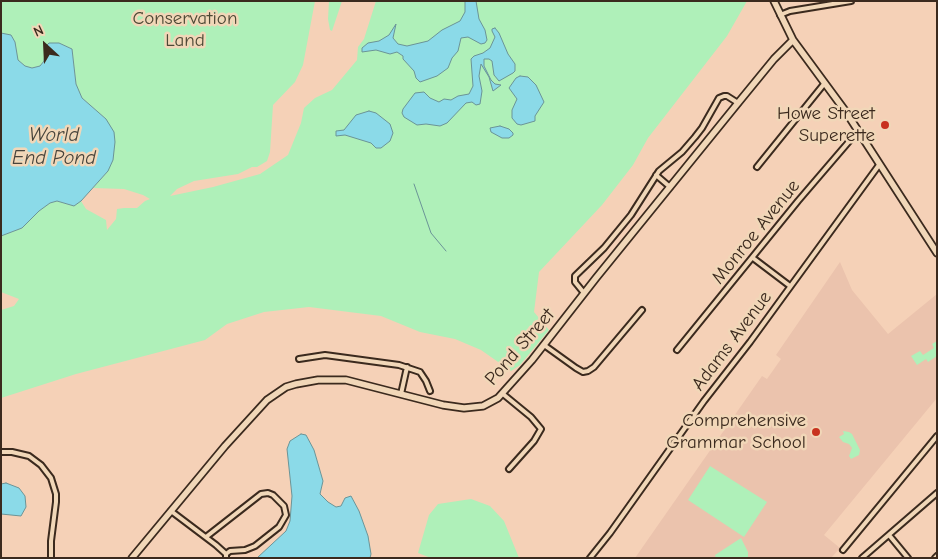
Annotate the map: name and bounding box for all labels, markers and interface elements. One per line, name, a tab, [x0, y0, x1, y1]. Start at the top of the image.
park label: Conservation Land	[133, 8, 237, 52]
north arrow	[20, 20, 70, 70]
text: N	[31, 21, 46, 41]
place label: Howe Street Superette	[777, 103, 875, 147]
marker: Howe Street Superette	[879, 119, 891, 131]
water label: World End Pond	[12, 123, 96, 170]
street label: Monroe Avenue	[707, 175, 805, 289]
street label: Adams Avenue	[687, 287, 777, 395]
street label: Pond Street	[480, 304, 560, 390]
place label: Comprehensive Grammar School	[666, 410, 806, 454]
marker: Comprehensive Grammar School	[810, 426, 822, 438]

